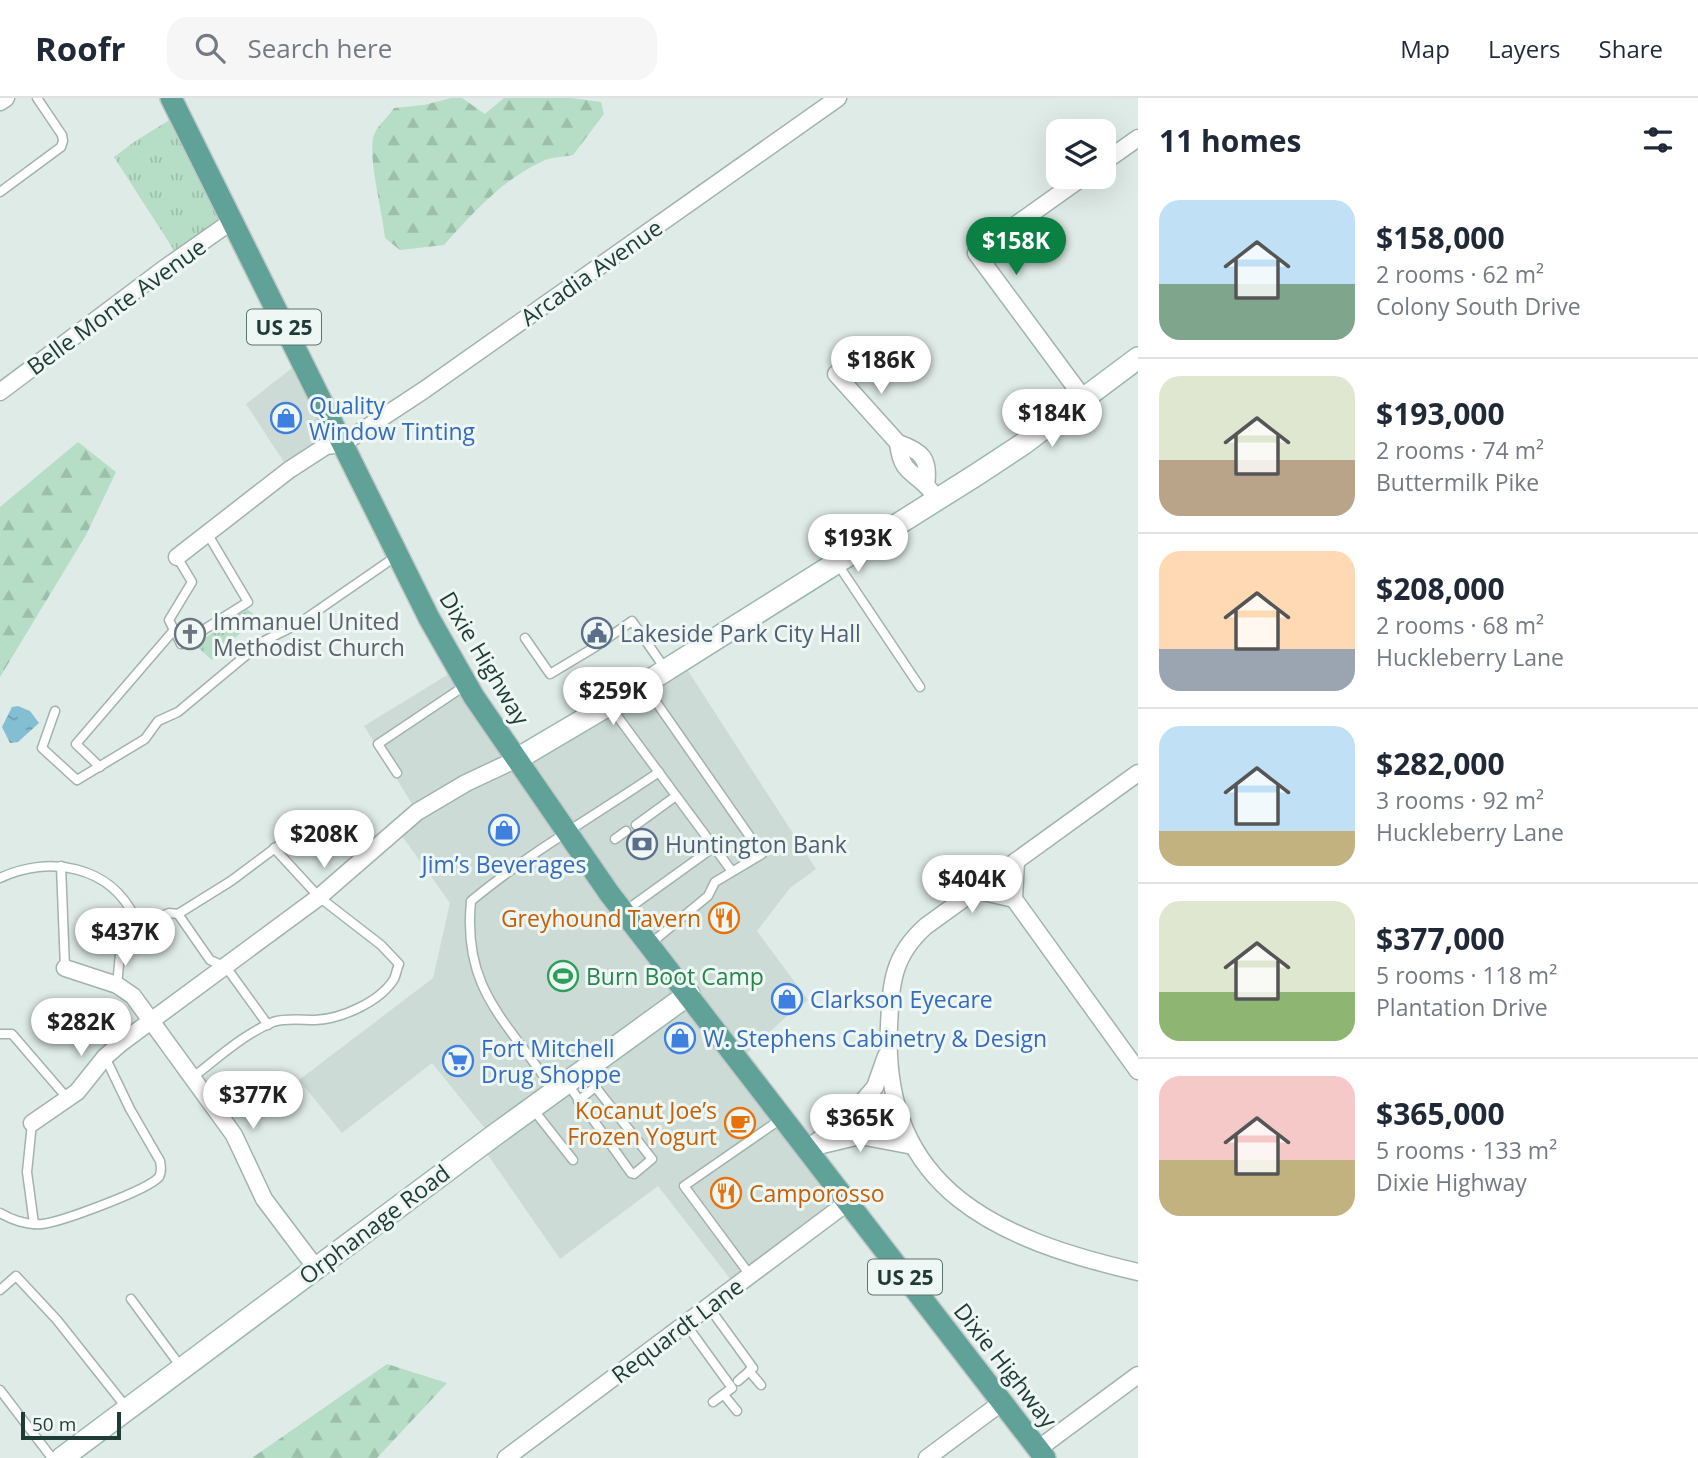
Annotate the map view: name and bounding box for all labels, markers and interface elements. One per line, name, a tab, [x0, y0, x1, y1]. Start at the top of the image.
search box	[167, 17, 657, 80]
text: Roofr	[35, 26, 125, 71]
icon: search	[191, 29, 229, 67]
text: Search here	[247, 30, 392, 66]
text: Map	[1400, 32, 1450, 65]
text: Layers	[1488, 32, 1561, 65]
text: Share	[1599, 32, 1663, 65]
map controls	[1046, 119, 1116, 189]
button: layers	[1046, 119, 1116, 189]
text: 11 homes	[1159, 120, 1302, 161]
icon: filters	[1639, 121, 1677, 159]
street label: Arcadia Avenue	[514, 211, 668, 333]
text: $158,000	[1376, 217, 1505, 258]
pin: $158K	[967, 218, 1065, 277]
text: $158K	[982, 224, 1050, 256]
icon: home	[1215, 228, 1299, 312]
street label: Belle Monte Avenue	[20, 230, 212, 382]
text: 2 rooms · 62 m²	[1376, 258, 1544, 290]
text: Colony South Drive	[1376, 290, 1581, 322]
road number: US 25	[247, 310, 321, 344]
pin: $186K	[832, 336, 930, 396]
text: $186K	[847, 343, 915, 375]
place label: Quality Window Tinting	[309, 389, 476, 447]
pin: $184K	[1003, 390, 1101, 449]
text: $193,000	[1376, 393, 1505, 434]
text: $184K	[1018, 396, 1086, 428]
shop icon: Quality Window Tinting	[269, 401, 303, 435]
icon: home	[1215, 404, 1299, 488]
text: 2 rooms · 74 m²	[1376, 434, 1544, 466]
text: Buttermilk Pike	[1376, 466, 1539, 498]
pin: $193K	[809, 514, 907, 574]
text: $193K	[824, 521, 892, 553]
text: $208,000	[1376, 568, 1505, 609]
icon: home	[1215, 579, 1299, 663]
street label: Dixie Highway	[432, 585, 538, 731]
place label: Immanuel United Methodist Church	[213, 605, 405, 663]
text: 2 rooms · 68 m²	[1376, 609, 1544, 641]
public building icon: Lakeside Park City Hall	[580, 616, 614, 650]
church icon: Immanuel United Methodist Church	[173, 617, 207, 651]
place label: Lakeside Park City Hall	[620, 617, 861, 649]
text: Huckleberry Lane	[1376, 641, 1564, 673]
pin: $259K	[564, 668, 662, 727]
text: $259K	[579, 674, 647, 706]
text: $282,000	[1376, 743, 1505, 784]
icon: home	[1215, 754, 1299, 838]
text: 3 rooms · 92 m²	[1376, 784, 1544, 816]
pin: $208K	[275, 810, 373, 870]
shop icon: Jim’s Beverages	[487, 813, 521, 847]
text: Huckleberry Lane	[1376, 816, 1564, 848]
text: $208K	[290, 817, 358, 849]
bank icon: Huntington Bank	[625, 827, 659, 861]
place label: Huntington Bank	[665, 828, 847, 860]
place label: Jim’s Beverages	[420, 848, 586, 880]
pin: $404K	[923, 856, 1021, 915]
text: $404K	[938, 862, 1006, 894]
restaurant icon: Greyhound Tavern	[707, 901, 741, 935]
place label: Greyhound Tavern	[501, 902, 701, 934]
pin: $437K	[76, 908, 174, 968]
text: $437K	[91, 915, 159, 947]
text: $377,000	[1376, 918, 1505, 959]
icon: home	[1215, 929, 1299, 1013]
sports icon: Burn Boot Camp	[546, 959, 580, 993]
text: 5 rooms · 118 m²	[1376, 959, 1557, 991]
place label: Burn Boot Camp	[586, 960, 764, 992]
shop icon: Clarkson Eyecare	[770, 982, 804, 1016]
place label: Clarkson Eyecare	[810, 983, 993, 1015]
text: Plantation Drive	[1376, 991, 1548, 1023]
pin: $282K	[32, 998, 130, 1058]
text: $282K	[47, 1005, 115, 1037]
shop icon: W. Stephens Cabinetry & Design	[663, 1021, 697, 1055]
place label: W. Stephens Cabinetry & Design	[703, 1022, 1047, 1054]
place label: Fort Mitchell Drug Shoppe	[481, 1032, 621, 1090]
supermarket icon: Fort Mitchell Drug Shoppe	[441, 1044, 475, 1078]
pin: $377K	[204, 1072, 302, 1131]
text: $377K	[219, 1078, 287, 1110]
text: $365,000	[1376, 1093, 1505, 1134]
place label: Kocanut Joe’s Frozen Yogurt	[567, 1094, 717, 1152]
pin: $365K	[811, 1094, 909, 1154]
text: $365K	[826, 1101, 894, 1133]
icon: home	[1215, 1104, 1299, 1188]
cafe icon: Kocanut Joe’s Frozen Yogurt	[723, 1106, 757, 1140]
text: 5 rooms · 133 m²	[1376, 1134, 1557, 1166]
street label: Orphanage Road	[292, 1157, 456, 1291]
text: Dixie Highway	[1376, 1166, 1527, 1198]
restaurant icon: Camporosso	[709, 1176, 743, 1210]
place label: Camporosso	[749, 1177, 884, 1209]
road number: US 25	[868, 1260, 942, 1294]
street label: Requardt Lane	[604, 1270, 750, 1390]
street label: Dixie Highway	[947, 1296, 1065, 1435]
scale bar	[21, 1409, 121, 1441]
text: 50 m	[32, 1411, 76, 1437]

